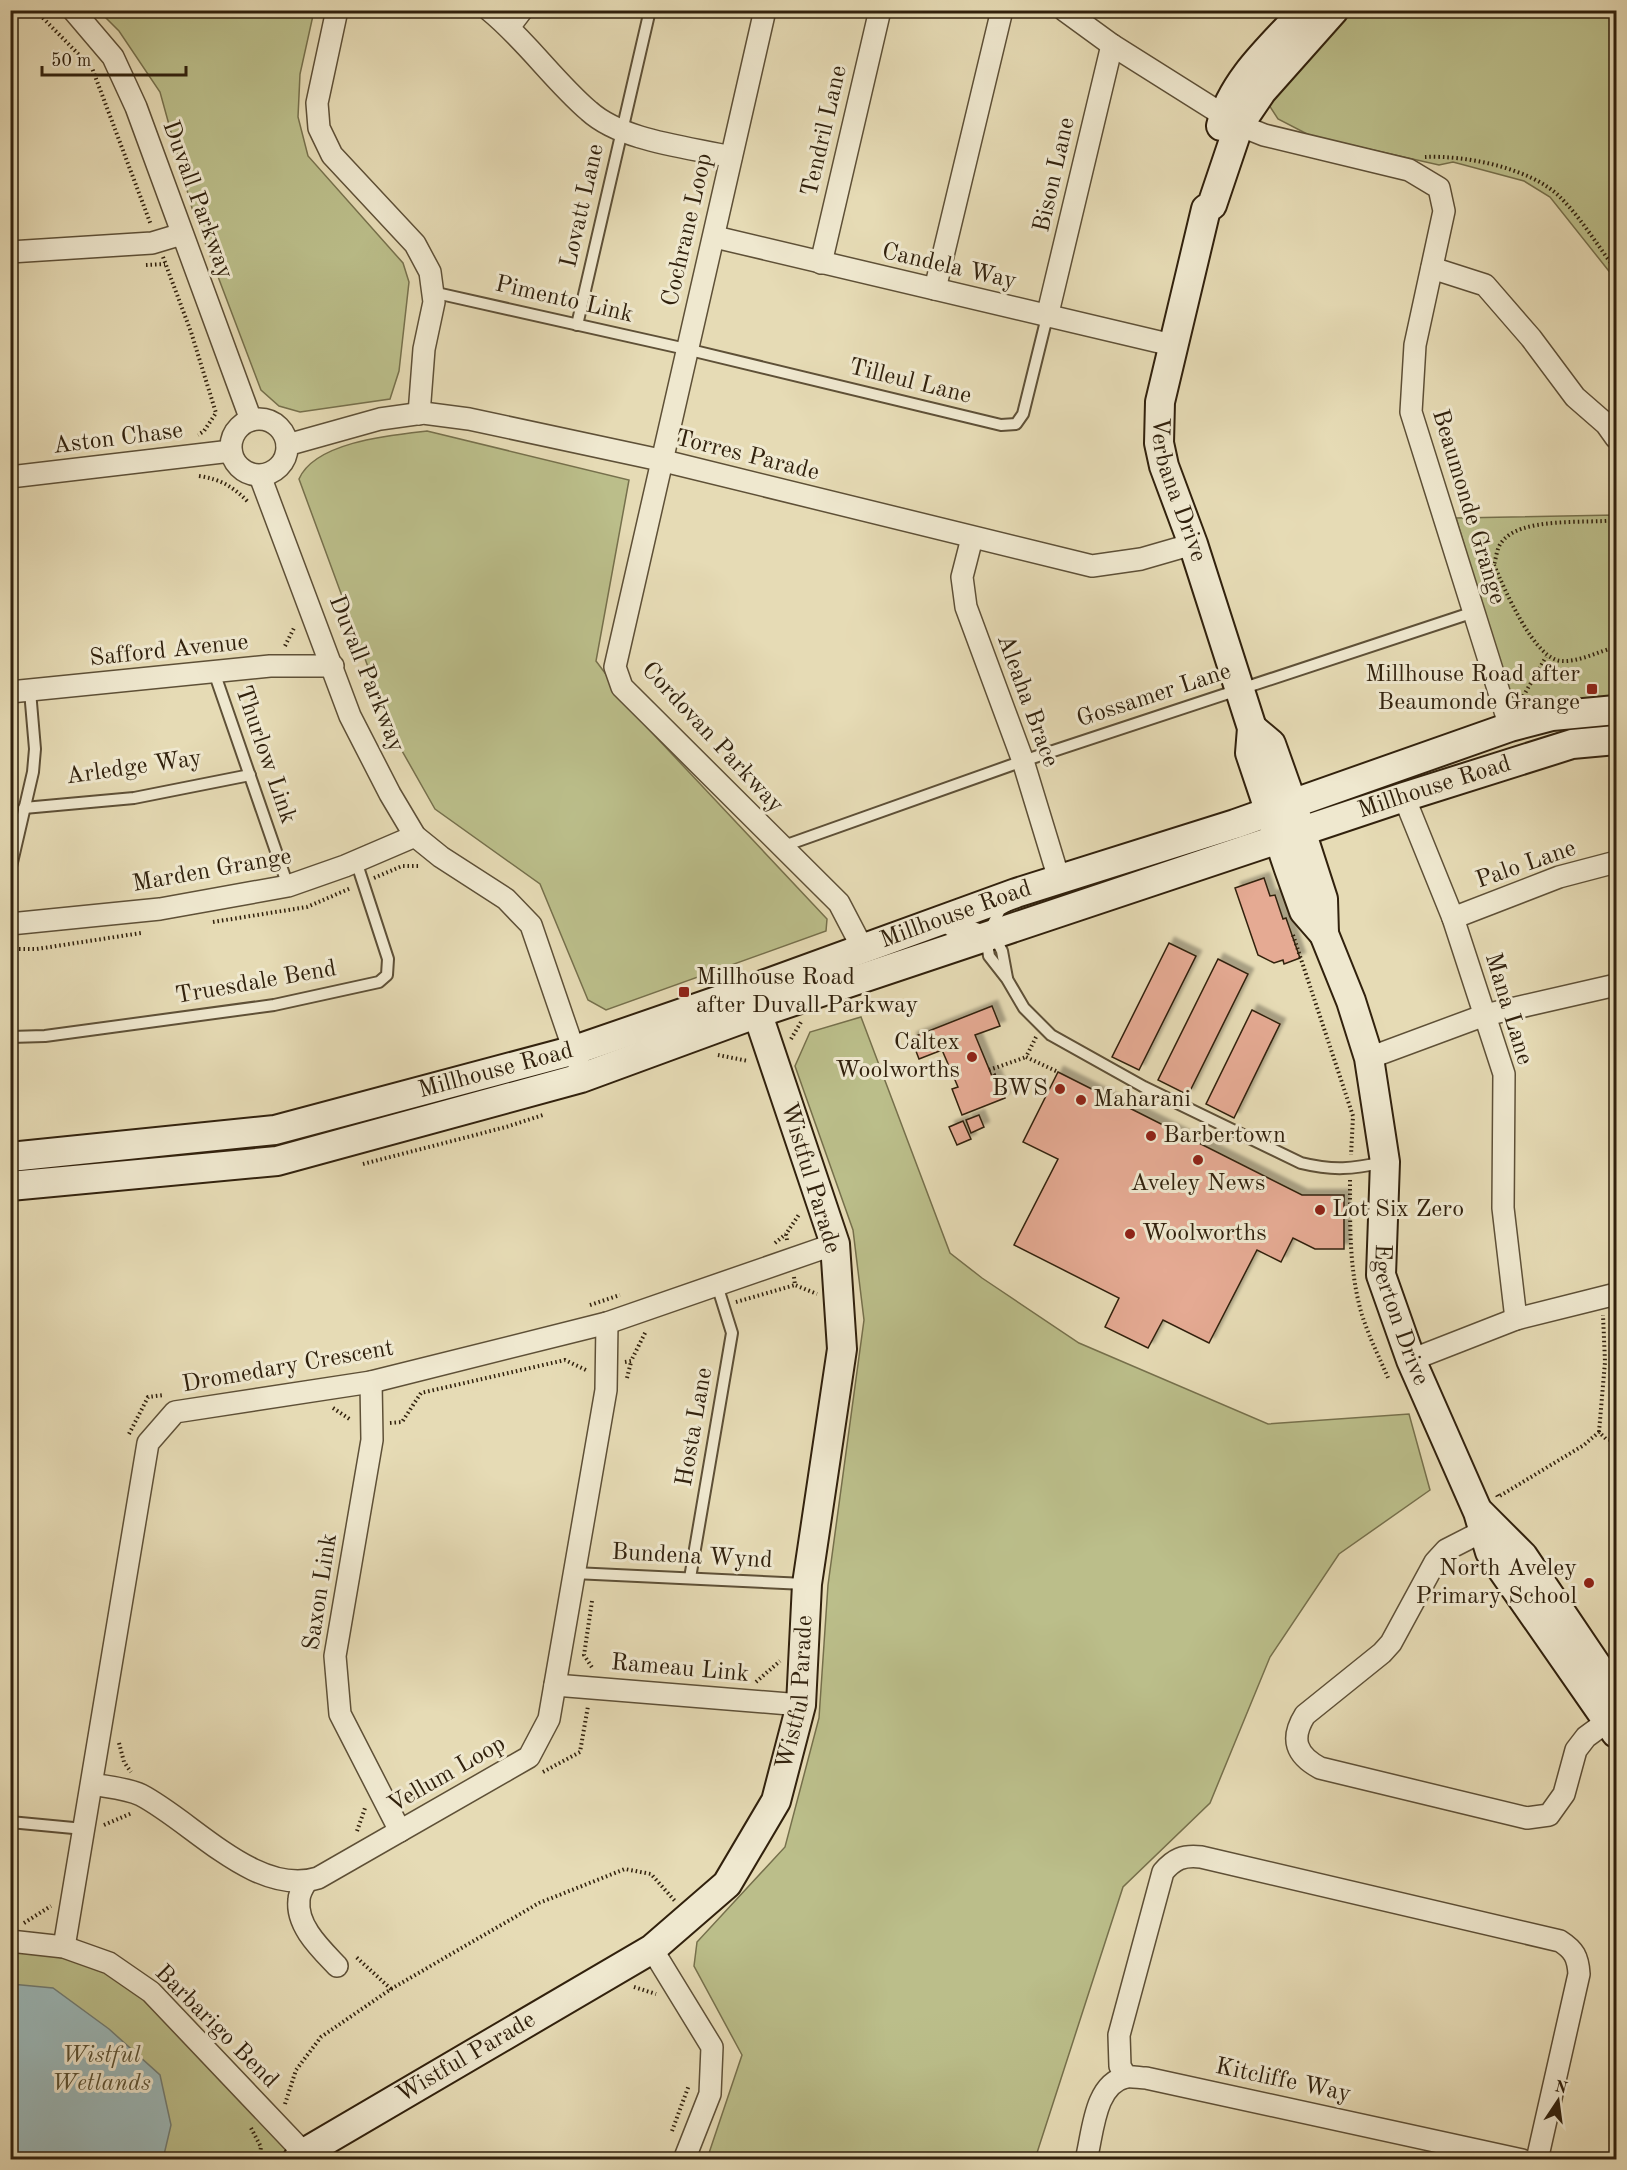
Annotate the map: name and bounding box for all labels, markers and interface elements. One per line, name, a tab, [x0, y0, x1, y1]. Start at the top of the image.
scale bar	[42, 39, 186, 77]
text: 50 m	[51, 52, 91, 70]
street label: Tendril Lane	[798, 63, 852, 199]
street label: Bison Lane	[1030, 115, 1080, 235]
street label: Duvall Parkway	[157, 118, 237, 283]
street label: Lovatt Lane	[557, 142, 609, 270]
street label: Cochrane Loop	[659, 151, 717, 309]
street label: Candela Way	[879, 240, 1019, 294]
street label: Pimento Link	[493, 272, 635, 328]
street label: Tilleul Lane	[846, 355, 974, 409]
street label: Beaumonde Grange	[1427, 407, 1509, 607]
street label: Verbana Drive	[1147, 417, 1210, 565]
street label: Aston Chase	[51, 419, 185, 459]
street label: Torres Parade	[672, 426, 822, 486]
street label: Duvall Parkway	[324, 592, 408, 756]
street label: Safford Avenue	[88, 631, 250, 671]
street label: Aleaha Brace	[992, 632, 1062, 770]
street label: Cordovan Parkway	[636, 658, 788, 818]
street label: Gossamer Lane	[1074, 660, 1234, 732]
place label: Millhouse Road after Beaumonde Grange	[1365, 663, 1580, 715]
marker: Millhouse Road after Beaumonde Grange	[1585, 682, 1599, 696]
street label: Thurlow Link	[230, 683, 300, 827]
street label: Arledge Way	[65, 747, 204, 789]
street label: Millhouse Road	[1355, 752, 1514, 823]
street label: Palo Lane	[1473, 837, 1579, 893]
street label: Marden Grange	[131, 845, 293, 897]
street label: Millhouse Road	[877, 877, 1034, 953]
street label: Mana Lane	[1480, 950, 1536, 1068]
street label: Truesdale Bend	[174, 957, 338, 1009]
place label: Millhouse Road after Duvall Parkway	[696, 966, 919, 1018]
marker: Millhouse Road after Duvall Parkway	[677, 985, 691, 999]
place label: Caltex Woolworths	[835, 1031, 960, 1083]
street label: Millhouse Road	[416, 1039, 576, 1103]
marker: Caltex Woolworths	[965, 1050, 979, 1064]
place label: BWS	[992, 1077, 1048, 1101]
marker: BWS	[1053, 1082, 1067, 1096]
place label: Maharani	[1093, 1088, 1191, 1112]
marker: Maharani	[1074, 1093, 1088, 1107]
street label: Wistful Parade	[776, 1100, 844, 1256]
place label: Barbertown	[1163, 1124, 1286, 1148]
marker: Barbertown	[1144, 1129, 1158, 1143]
marker: Aveley News	[1191, 1153, 1205, 1167]
place label: Aveley News	[1131, 1172, 1265, 1196]
place label: Lot Six Zero	[1332, 1198, 1464, 1222]
marker: Lot Six Zero	[1313, 1203, 1327, 1217]
place label: Woolworths	[1142, 1222, 1267, 1246]
marker: Woolworths	[1123, 1227, 1137, 1241]
street label: Egerton Drive	[1369, 1243, 1433, 1389]
street label: Dromedary Crescent	[180, 1337, 396, 1397]
street label: Hosta Lane	[673, 1366, 717, 1488]
street label: Saxon Link	[300, 1532, 342, 1652]
street label: Bundena Wynd	[611, 1541, 773, 1573]
place label: North Aveley Primary School	[1415, 1557, 1577, 1609]
marker: North Aveley Primary School	[1582, 1576, 1596, 1590]
street label: Wistful Parade	[773, 1615, 817, 1772]
street label: Rameau Link	[610, 1651, 750, 1687]
street label: Vellum Loop	[384, 1732, 510, 1818]
street label: Barbarigo Bend	[150, 1961, 282, 2093]
street label: Wistful Parade	[393, 2008, 540, 2108]
park label: Wistful Wetlands	[51, 2044, 151, 2096]
street label: Kitcliffe Way	[1213, 2055, 1353, 2107]
north arrow	[1528, 2071, 1588, 2131]
text: N	[1553, 2079, 1569, 2098]

